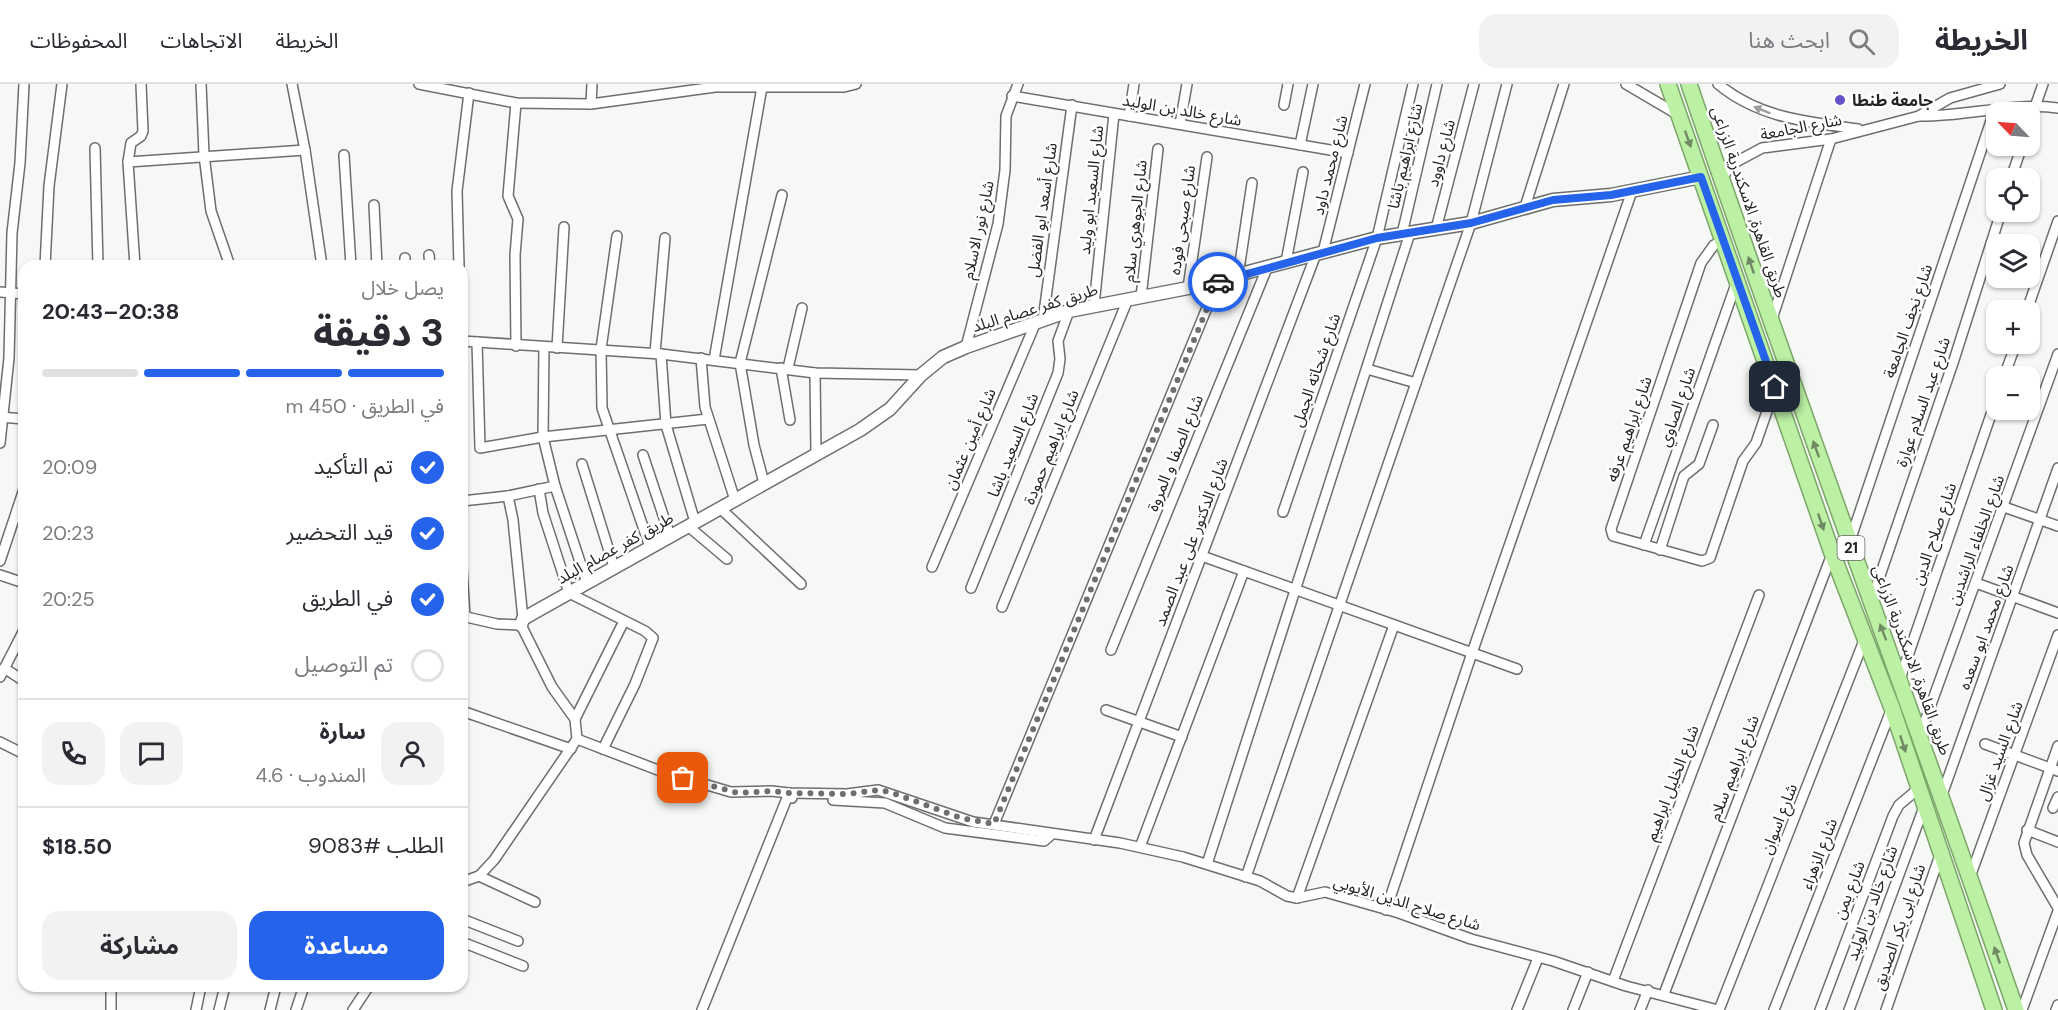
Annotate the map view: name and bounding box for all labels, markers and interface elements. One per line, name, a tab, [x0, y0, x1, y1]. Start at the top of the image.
search box	[1479, 14, 1899, 68]
text: الخريطة	[1935, 22, 2028, 59]
icon: search	[1845, 25, 1878, 58]
text: ابحث هنا	[1748, 26, 1830, 55]
text: المحفوظات	[30, 27, 127, 55]
text: الاتجاهات	[160, 27, 242, 55]
text: الخريطة	[275, 27, 338, 55]
street label: شارع خالد بن الوليد	[1120, 89, 1243, 133]
place label: جامعة طنطا	[1852, 90, 1933, 111]
marker: جامعة طنطا	[1833, 93, 1847, 107]
street label: شارع ابراهيم باشا	[1383, 101, 1429, 211]
north arrow	[1986, 102, 2040, 156]
map controls	[1986, 102, 2040, 420]
street label: طريق القاهرة, الاسكندرية الزراعى	[1706, 103, 1792, 301]
one-way arrow	[1753, 105, 1771, 114]
street label: شارع الجامعة	[1758, 109, 1844, 147]
street label: شارع محمد داود	[1307, 113, 1355, 218]
street label: شارع داوود	[1422, 117, 1462, 189]
street label: شارع السعيد ابو وليد	[1074, 124, 1110, 256]
one-way arrow	[1683, 130, 1693, 148]
street label: شارع أسعد ابو الفضل	[1022, 141, 1064, 279]
street label: شارع الجوهري سلام	[1118, 159, 1154, 283]
street label: شارع صبحى فوده	[1164, 164, 1202, 276]
button: locate	[1986, 168, 2040, 222]
street label: شارع نور الاسلام	[957, 179, 1001, 282]
button: layers	[1986, 234, 2040, 288]
courier	[1188, 252, 1248, 312]
one-way arrow	[1746, 256, 1756, 274]
street label: شارع نجف الجامعة	[1879, 261, 1939, 381]
icon: car	[1202, 266, 1235, 299]
text: يصل خلال	[361, 275, 444, 301]
street label: طريق كفر عصام البلد	[970, 279, 1101, 339]
text: 20:38–20:43	[42, 297, 179, 326]
button: +	[1986, 300, 2040, 354]
text: 3 دقيقة	[313, 307, 444, 358]
street label: شارع شحاته الجمل	[1287, 310, 1347, 430]
street label: شارع عبد السلام عوارة	[1891, 334, 1957, 470]
pin	[1749, 361, 1800, 412]
street label: شارع الصاوي	[1654, 365, 1702, 450]
button: −	[1986, 366, 2040, 420]
icon: home	[1758, 370, 1791, 403]
street label: شارع ابراهيم عرفه	[1601, 373, 1659, 485]
street label: شارع أمين عثمان	[939, 385, 1003, 494]
street label: شارع ابراهيم حمودة	[1018, 386, 1085, 508]
street label: شارع السعيد باشا	[983, 390, 1045, 501]
street label: شارع الصفا و المروة	[1142, 392, 1210, 515]
text: في الطريق · 450 m	[286, 393, 444, 419]
one-way arrow	[1811, 440, 1821, 458]
icon: check	[411, 451, 444, 484]
text: تم التأكيد	[314, 452, 393, 481]
text: 20:09	[42, 454, 97, 480]
street label: شارع الدكتور على عبد الصمد	[1149, 455, 1235, 630]
street label: شارع الخلفاء الراشدين	[1943, 472, 2011, 609]
street label: شارع صلاح الدين	[1907, 480, 1963, 589]
street label: طريق كفر عصام البلد	[553, 507, 678, 591]
one-way arrow	[1817, 513, 1827, 531]
icon: check	[411, 517, 444, 550]
text: قيد التحضير	[286, 518, 393, 547]
text: 20:23	[42, 520, 94, 546]
road number: 21	[1838, 536, 1864, 560]
street label: شارع محمد ابو سعده	[1954, 561, 2020, 693]
street label: طريق القاهرة, الاسكندرية الزراعى	[1868, 562, 1956, 758]
icon: check	[411, 583, 444, 616]
text: في الطريق	[302, 584, 393, 613]
text: 20:25	[42, 586, 95, 612]
one-way arrow	[1878, 623, 1887, 641]
text: تم التوصيل	[295, 650, 393, 679]
street label: شارع السيد غزال	[1972, 698, 2030, 804]
street label: شارع ابراهيم سلام	[1704, 712, 1766, 825]
text: سارة	[320, 717, 366, 746]
button: phone	[42, 722, 105, 785]
button: chat	[120, 722, 183, 785]
button: person	[381, 722, 444, 785]
street label: شارع الخليل ابراهيم	[1640, 722, 1706, 845]
one-way arrow	[1899, 735, 1909, 753]
pin	[657, 752, 708, 803]
icon: bag	[666, 761, 699, 794]
text: المندوب · 4.6	[256, 762, 366, 788]
street label: شارع اسوان	[1756, 781, 1804, 858]
street label: شارع الزهراء	[1796, 815, 1844, 893]
text: الطلب #9083	[308, 831, 444, 860]
text: $18.50	[42, 832, 112, 861]
street label: شارع خالد بن الوليد	[1841, 843, 1904, 964]
street label: شارع يمن	[1828, 858, 1872, 923]
street label: شارع ابى بكر الصديق	[1868, 861, 1932, 993]
street label: شارع صلاح الدين الأيوبي	[1330, 871, 1483, 937]
button: مشاركة	[42, 911, 237, 980]
button: مساعدة	[249, 911, 444, 980]
one-way arrow	[1991, 946, 2001, 964]

